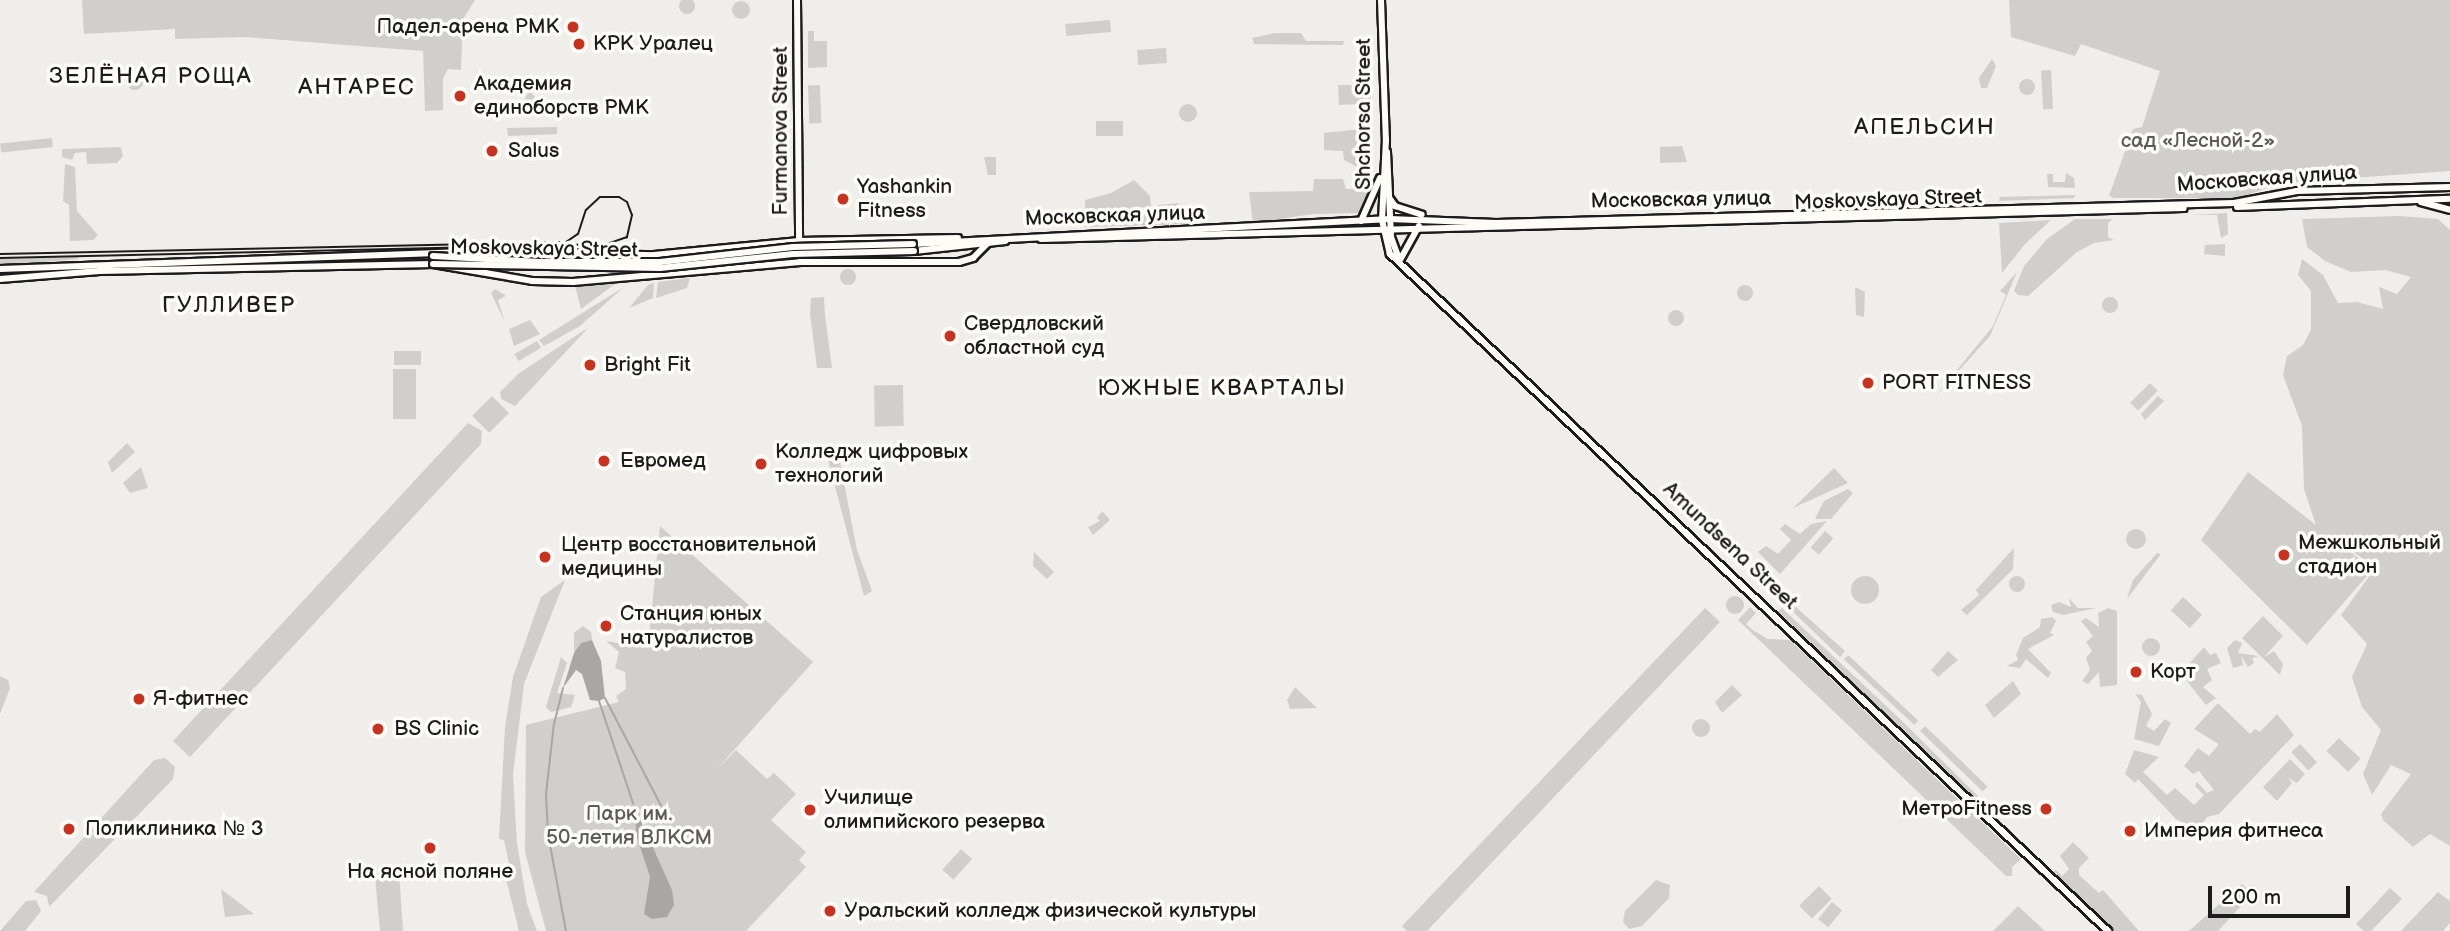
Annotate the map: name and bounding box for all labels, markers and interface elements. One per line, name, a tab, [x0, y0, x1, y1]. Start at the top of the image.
place label: Падел-арена РМК	[376, 14, 559, 40]
marker: Падел-арена РМК	[565, 19, 581, 35]
place label: КРК Уралец	[593, 31, 713, 57]
marker: КРК Уралец	[571, 36, 587, 52]
street label: Shchorsa Street	[1351, 38, 1377, 190]
street label: Furmanova Street	[768, 46, 794, 216]
district label: ЗЕЛЁНАЯ РОЩА	[51, 62, 251, 90]
place label: Академия единоборств РМК	[474, 71, 648, 121]
district label: АНТАРЕС	[299, 73, 415, 101]
marker: Академия единоборств РМК	[452, 88, 468, 104]
district label: АПЕЛЬСИН	[1855, 113, 1995, 141]
park label: сад «Лесной-2»	[2121, 128, 2275, 154]
place label: Salus	[508, 138, 559, 164]
marker: Salus	[482, 141, 502, 161]
street label: Московская улица	[2176, 160, 2358, 198]
place label: Yashankin Fitness	[857, 174, 952, 224]
street label: Moskovskaya Street	[1793, 184, 1983, 216]
street label: Московская улица	[1591, 186, 1771, 214]
marker: Yashankin Fitness	[835, 191, 851, 207]
street label: Московская улица	[1024, 200, 1206, 232]
street label: Moskovskaya Street	[449, 235, 639, 263]
district label: ГУЛЛИВЕР	[163, 291, 295, 319]
place label: Свердловский областной суд	[964, 311, 1104, 361]
marker: Свердловский областной суд	[942, 328, 958, 344]
place label: Bright Fit	[604, 352, 691, 378]
marker: Bright Fit	[582, 357, 598, 373]
place label: PORT FITNESS	[1882, 370, 2031, 396]
district label: ЮЖНЫЕ КВАРТАЛЫ	[1099, 374, 1345, 402]
marker: PORT FITNESS	[1860, 375, 1876, 391]
place label: Колледж цифровых технологий	[775, 439, 968, 489]
place label: Евромед	[620, 448, 706, 474]
marker: Евромед	[594, 451, 614, 471]
marker: Колледж цифровых технологий	[753, 456, 769, 472]
street label: Amundsena Street	[1657, 477, 1803, 615]
place label: Межшкольный стадион	[2298, 530, 2441, 580]
place label: Центр восстановительной медицины	[561, 532, 816, 582]
marker: Центр восстановительной медицины	[535, 547, 555, 567]
marker: Межшкольный стадион	[2276, 547, 2292, 563]
place label: Станция юных натуралистов	[620, 601, 761, 651]
marker: Станция юных натуралистов	[598, 618, 614, 634]
place label: Корт	[2150, 659, 2196, 685]
marker: Корт	[2128, 664, 2144, 680]
place label: Я-фитнес	[153, 686, 248, 712]
marker: Я-фитнес	[131, 691, 147, 707]
place label: BS Clinic	[394, 716, 479, 742]
marker: BS Clinic	[368, 719, 388, 739]
place label: Училище олимпийского резерва	[824, 785, 1045, 835]
place label: МетроFitness	[1901, 796, 2032, 822]
park label: Парк им. 50-летия ВЛКСМ	[546, 801, 712, 851]
marker: МетроFitness	[2038, 801, 2054, 817]
marker: Училище олимпийского резерва	[802, 802, 818, 818]
place label: Поликлиника № 3	[85, 816, 264, 842]
place label: Империя фитнеса	[2144, 818, 2323, 844]
marker: Поликлиника № 3	[59, 819, 79, 839]
marker: Империя фитнеса	[2122, 823, 2138, 839]
marker: На ясной поляне	[422, 840, 438, 856]
place label: На ясной поляне	[347, 859, 513, 885]
scale bar	[2212, 872, 2354, 916]
text: 200 m	[2221, 885, 2281, 910]
place label: Уральский колледж физической культуры	[844, 898, 1256, 924]
marker: Уральский колледж физической культуры	[822, 903, 838, 919]

